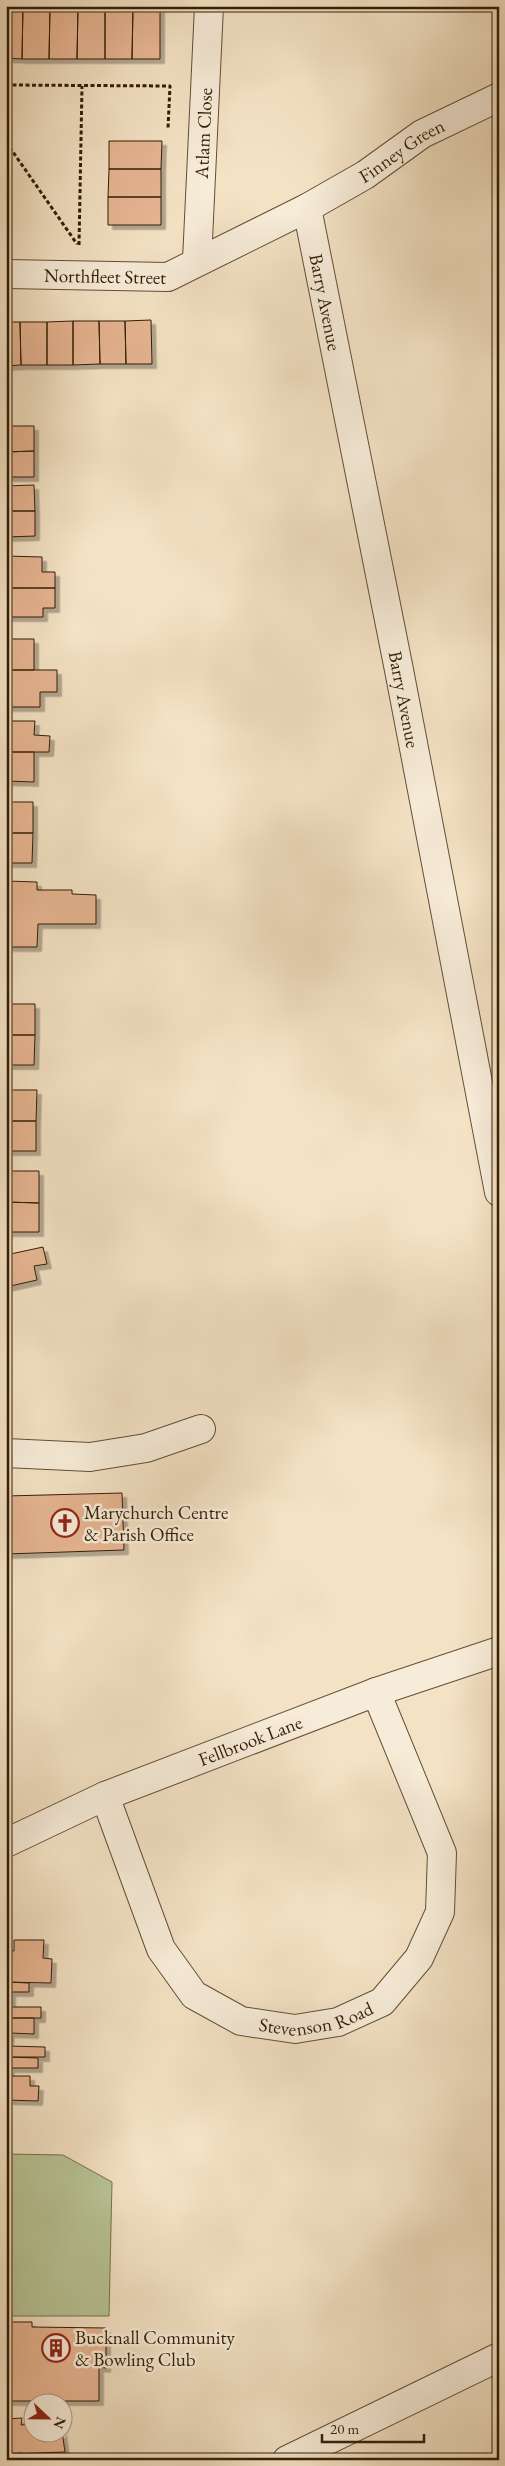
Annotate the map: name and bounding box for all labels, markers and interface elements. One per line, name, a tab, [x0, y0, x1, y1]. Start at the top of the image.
street label: Atlam Close	[189, 87, 218, 180]
street label: Finney Green	[354, 113, 449, 189]
street label: Barry Avenue	[303, 252, 347, 353]
street label: Northfleet Street	[44, 263, 166, 290]
street label: Barry Avenue	[383, 649, 426, 750]
place label: Marychurch Centre & Parish Office	[84, 1500, 228, 1547]
church icon: Marychurch Centre & Parish Office	[50, 1508, 80, 1538]
street label: Fellbrook Lane	[195, 1710, 306, 1772]
street label: Stevenson Road	[257, 1996, 377, 2042]
place label: Bucknall Community & Bowling Club	[75, 2325, 235, 2372]
building icon: Bucknall Community & Bowling Club	[41, 2333, 71, 2363]
north arrow	[22, 2394, 72, 2444]
scale bar	[322, 2411, 425, 2443]
text: N	[49, 2414, 71, 2432]
text: 20 m	[330, 2419, 359, 2438]

